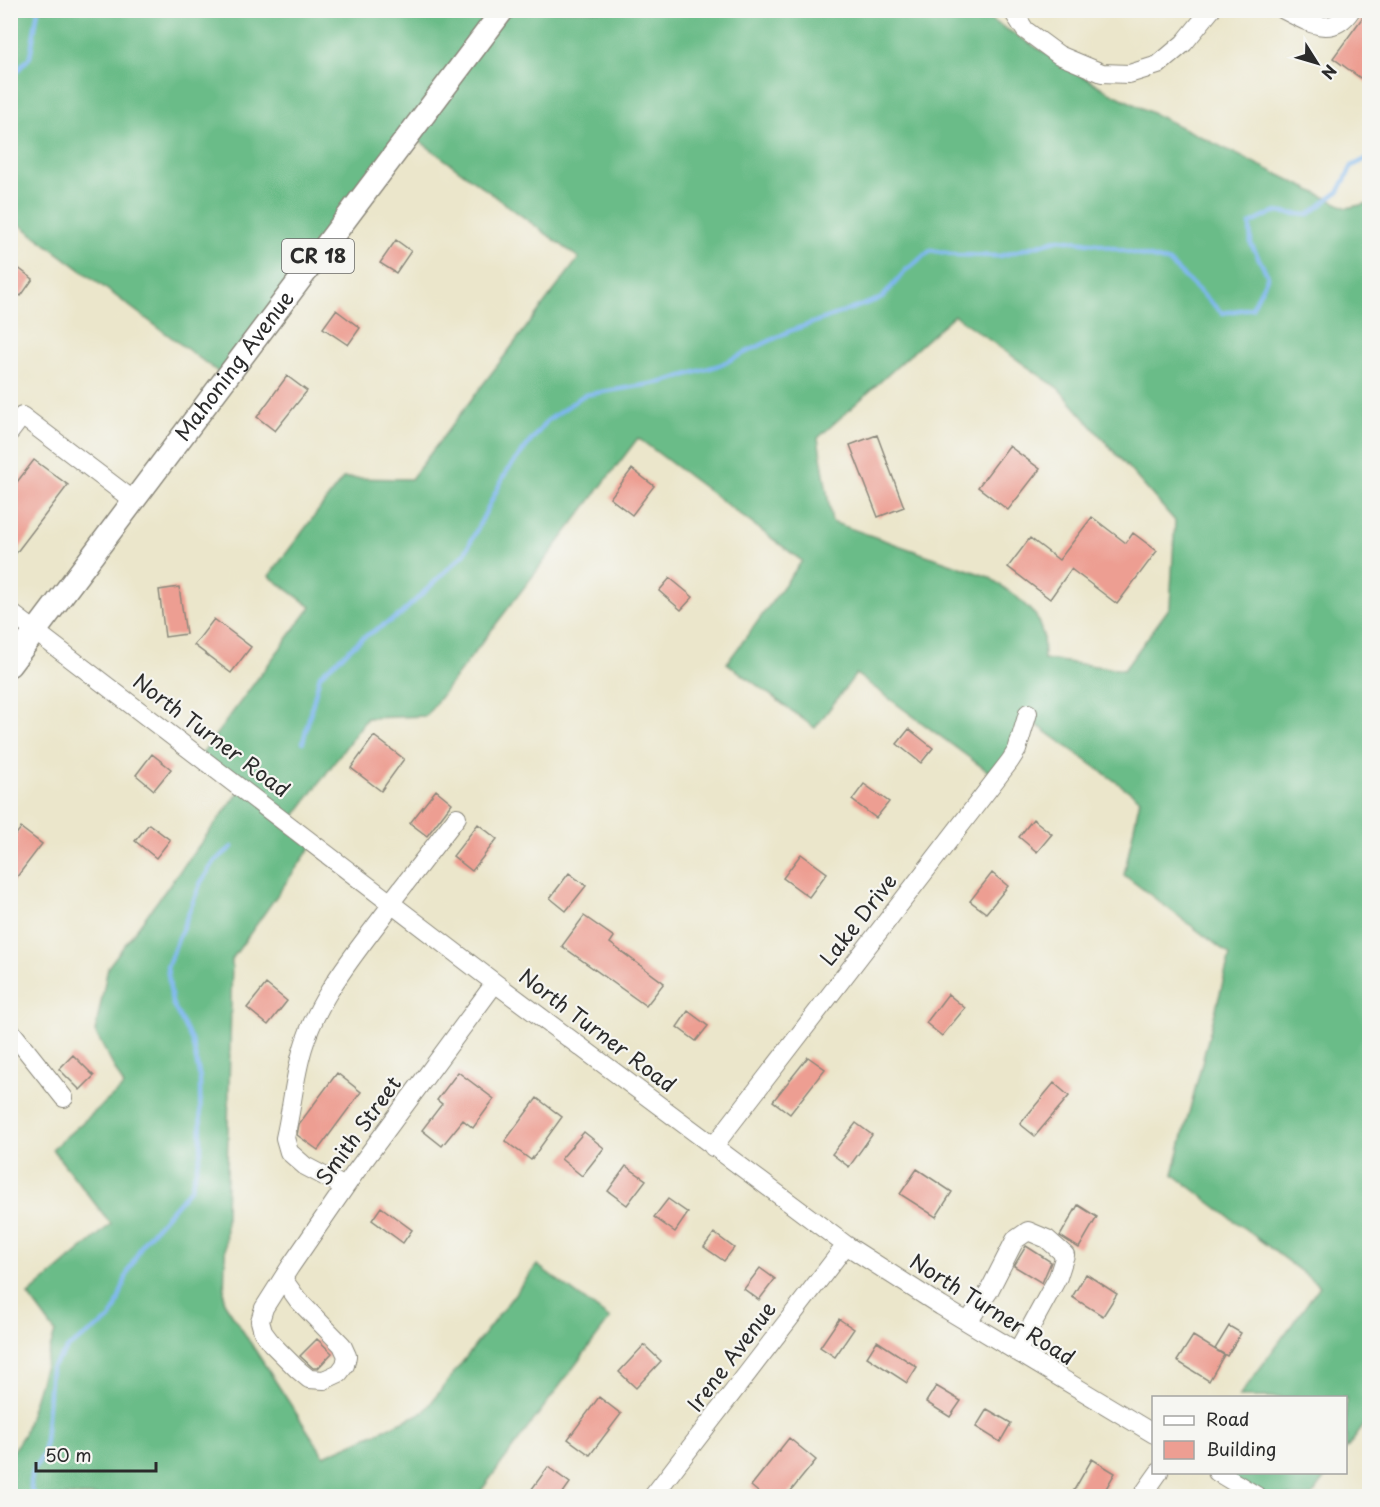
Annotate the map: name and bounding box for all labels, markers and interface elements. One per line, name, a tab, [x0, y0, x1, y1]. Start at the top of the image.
north arrow	[1287, 33, 1347, 93]
text: N	[1316, 60, 1343, 85]
road number: CR 18	[282, 239, 354, 273]
street label: Mahoning Avenue	[166, 283, 301, 447]
street label: North Turner Road	[127, 665, 297, 804]
street label: Lake Drive	[811, 866, 904, 972]
street label: North Turner Road	[513, 960, 683, 1099]
street label: Smith Street	[307, 1069, 408, 1191]
street label: North Turner Road	[904, 1245, 1082, 1372]
street label: Irene Avenue	[678, 1294, 783, 1418]
legend	[1152, 1396, 1347, 1474]
text: Road	[1206, 1405, 1250, 1432]
scale bar	[36, 1435, 156, 1473]
text: Building	[1206, 1435, 1276, 1462]
text: 50 m	[45, 1441, 92, 1468]

